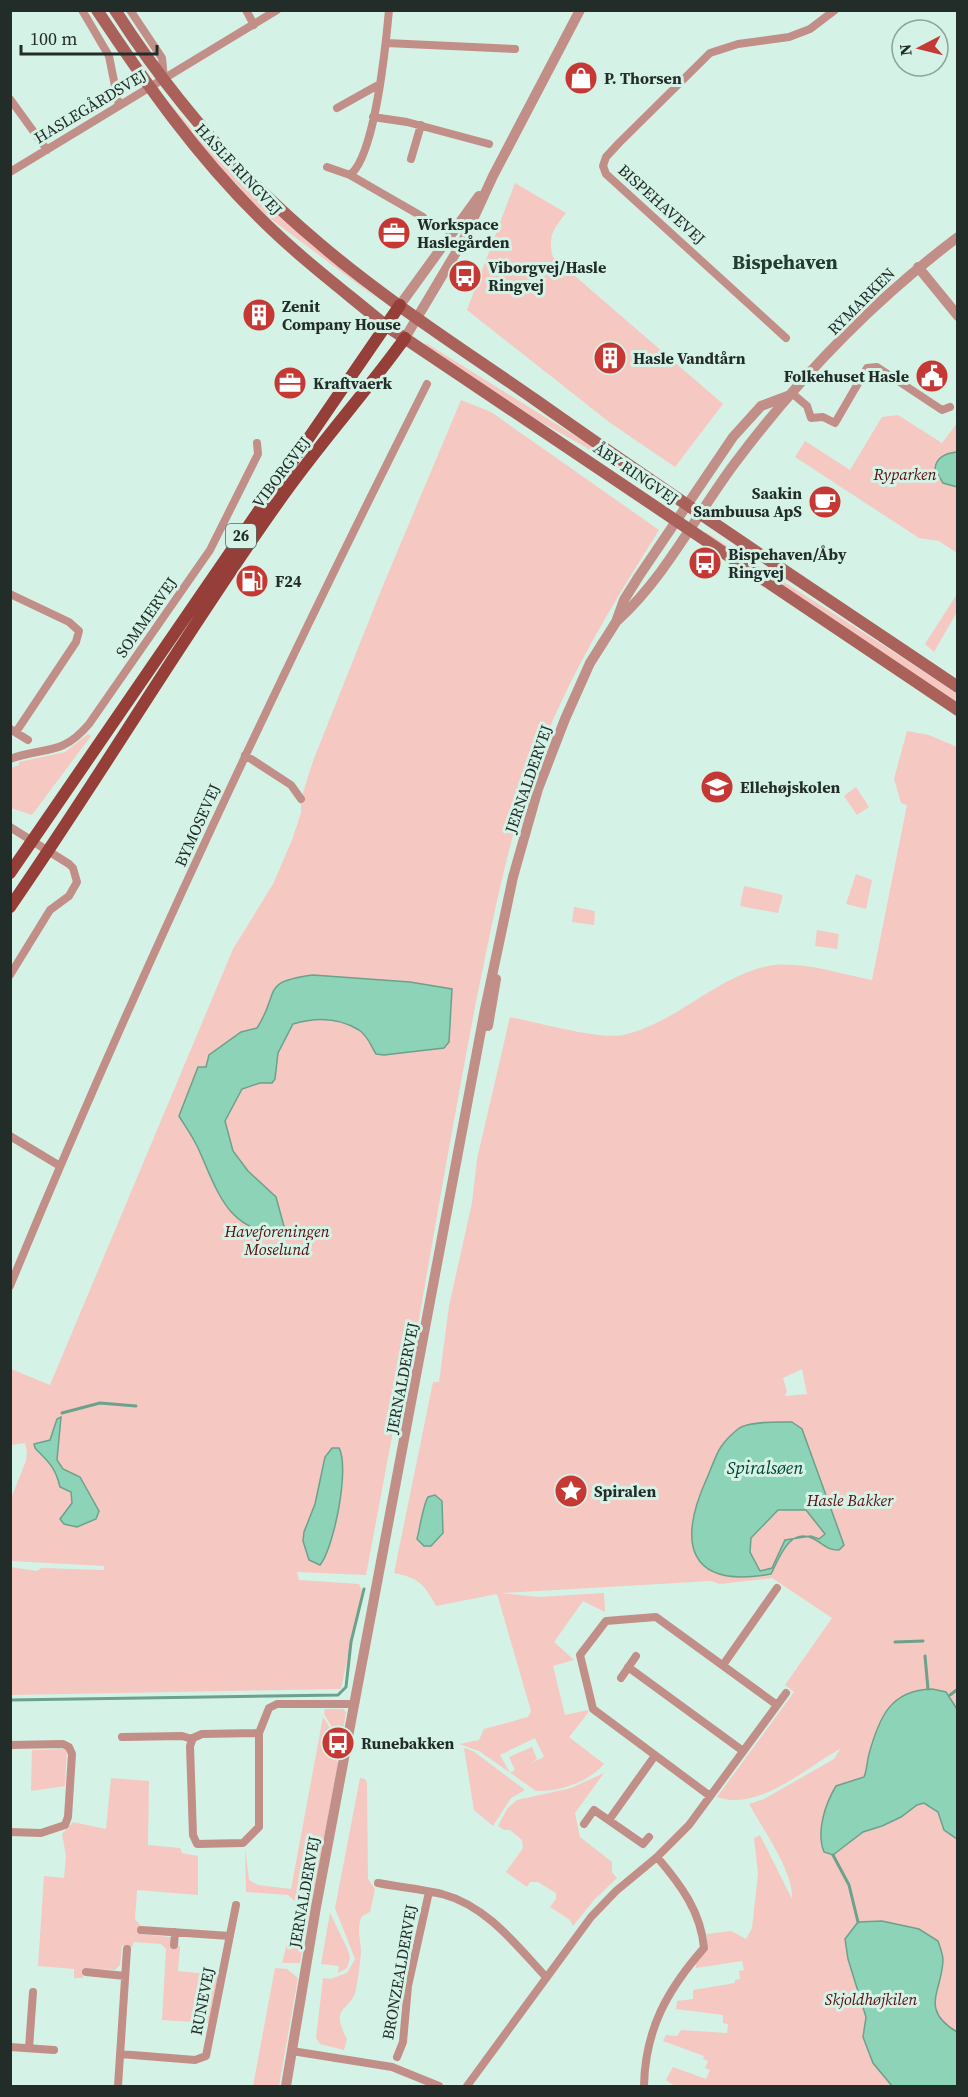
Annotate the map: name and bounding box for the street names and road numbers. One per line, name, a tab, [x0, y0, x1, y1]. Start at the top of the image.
street label: HASLEGÅRDSVEJ	[30, 64, 150, 148]
street label: HASLE RINGVEJ	[191, 118, 287, 220]
street label: BISPEHAVEVEJ	[614, 159, 710, 249]
street label: RYMARKEN	[822, 262, 900, 340]
street label: VIBORGVEJ	[247, 432, 315, 512]
street label: ÅBY RINGVEJ	[589, 437, 683, 509]
road number: 26	[226, 524, 256, 548]
street label: SOMMERVEJ	[110, 572, 182, 662]
street label: JERNALDERVEJ	[499, 722, 557, 837]
street label: BYMOSEVEJ	[169, 780, 225, 870]
street label: JERNALDERVEJ	[380, 1320, 424, 1437]
street label: JERNALDERVEJ	[283, 1834, 325, 1951]
street label: BRONZEALDERVEJ	[376, 1903, 422, 2041]
street label: RUNEVEJ	[185, 1965, 219, 2037]

